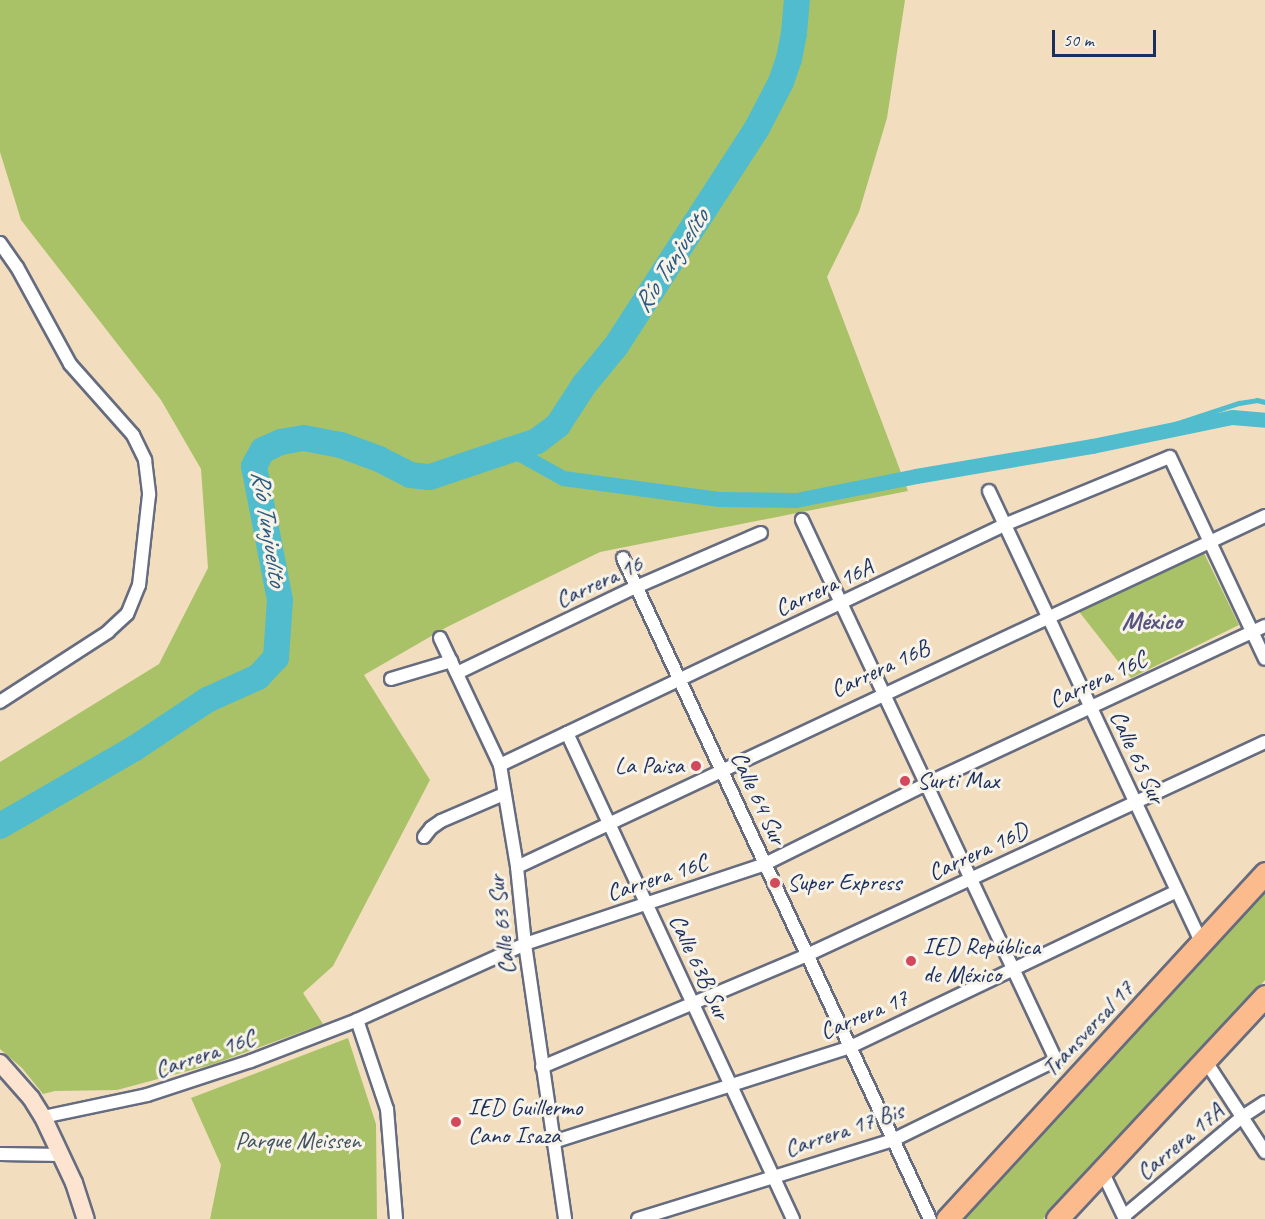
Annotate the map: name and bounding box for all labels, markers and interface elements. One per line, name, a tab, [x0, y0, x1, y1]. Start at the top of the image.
scale bar	[1055, 18, 1158, 56]
text: 50 m	[1063, 29, 1094, 51]
water label: Río Tunjuelito	[626, 204, 716, 318]
water label: Río Tunjuelito	[245, 468, 293, 588]
street label: Carrera 16	[551, 549, 647, 615]
street label: Carrera 16A	[770, 553, 878, 623]
district label: México	[1122, 605, 1182, 637]
street label: Carrera 16B	[826, 634, 934, 704]
street label: Carrera 16C	[1045, 645, 1151, 715]
street label: Calle 65 Sur	[1103, 706, 1171, 808]
street label: Calle 64 Sur	[724, 747, 792, 849]
place label: La Paisa	[614, 752, 684, 780]
marker: La Paisa	[689, 759, 703, 773]
place label: Surti Max	[917, 767, 1000, 795]
marker: Surti Max	[898, 774, 912, 788]
street label: Carrera 16D	[924, 816, 1032, 888]
street label: Carrera 16C	[603, 848, 711, 908]
place label: Super Express	[787, 869, 901, 897]
street label: Calle 63 Sur	[482, 874, 522, 976]
marker: Super Express	[768, 876, 782, 890]
street label: Calle 63B Sur	[662, 910, 736, 1024]
place label: IED República de México	[923, 933, 1041, 989]
marker: IED República de México	[904, 954, 918, 968]
street label: Transversal 17	[1036, 975, 1140, 1083]
street label: Carrera 17	[816, 984, 912, 1046]
street label: Carrera 16C	[151, 1023, 259, 1085]
place label: IED Guillermo Cano Isaza	[468, 1094, 582, 1150]
street label: Carrera 17 Bis	[781, 1096, 907, 1164]
street label: Carrera 17A	[1131, 1097, 1229, 1187]
marker: IED Guillermo Cano Isaza	[449, 1115, 463, 1129]
park label: Parque Meissen	[235, 1127, 361, 1155]

